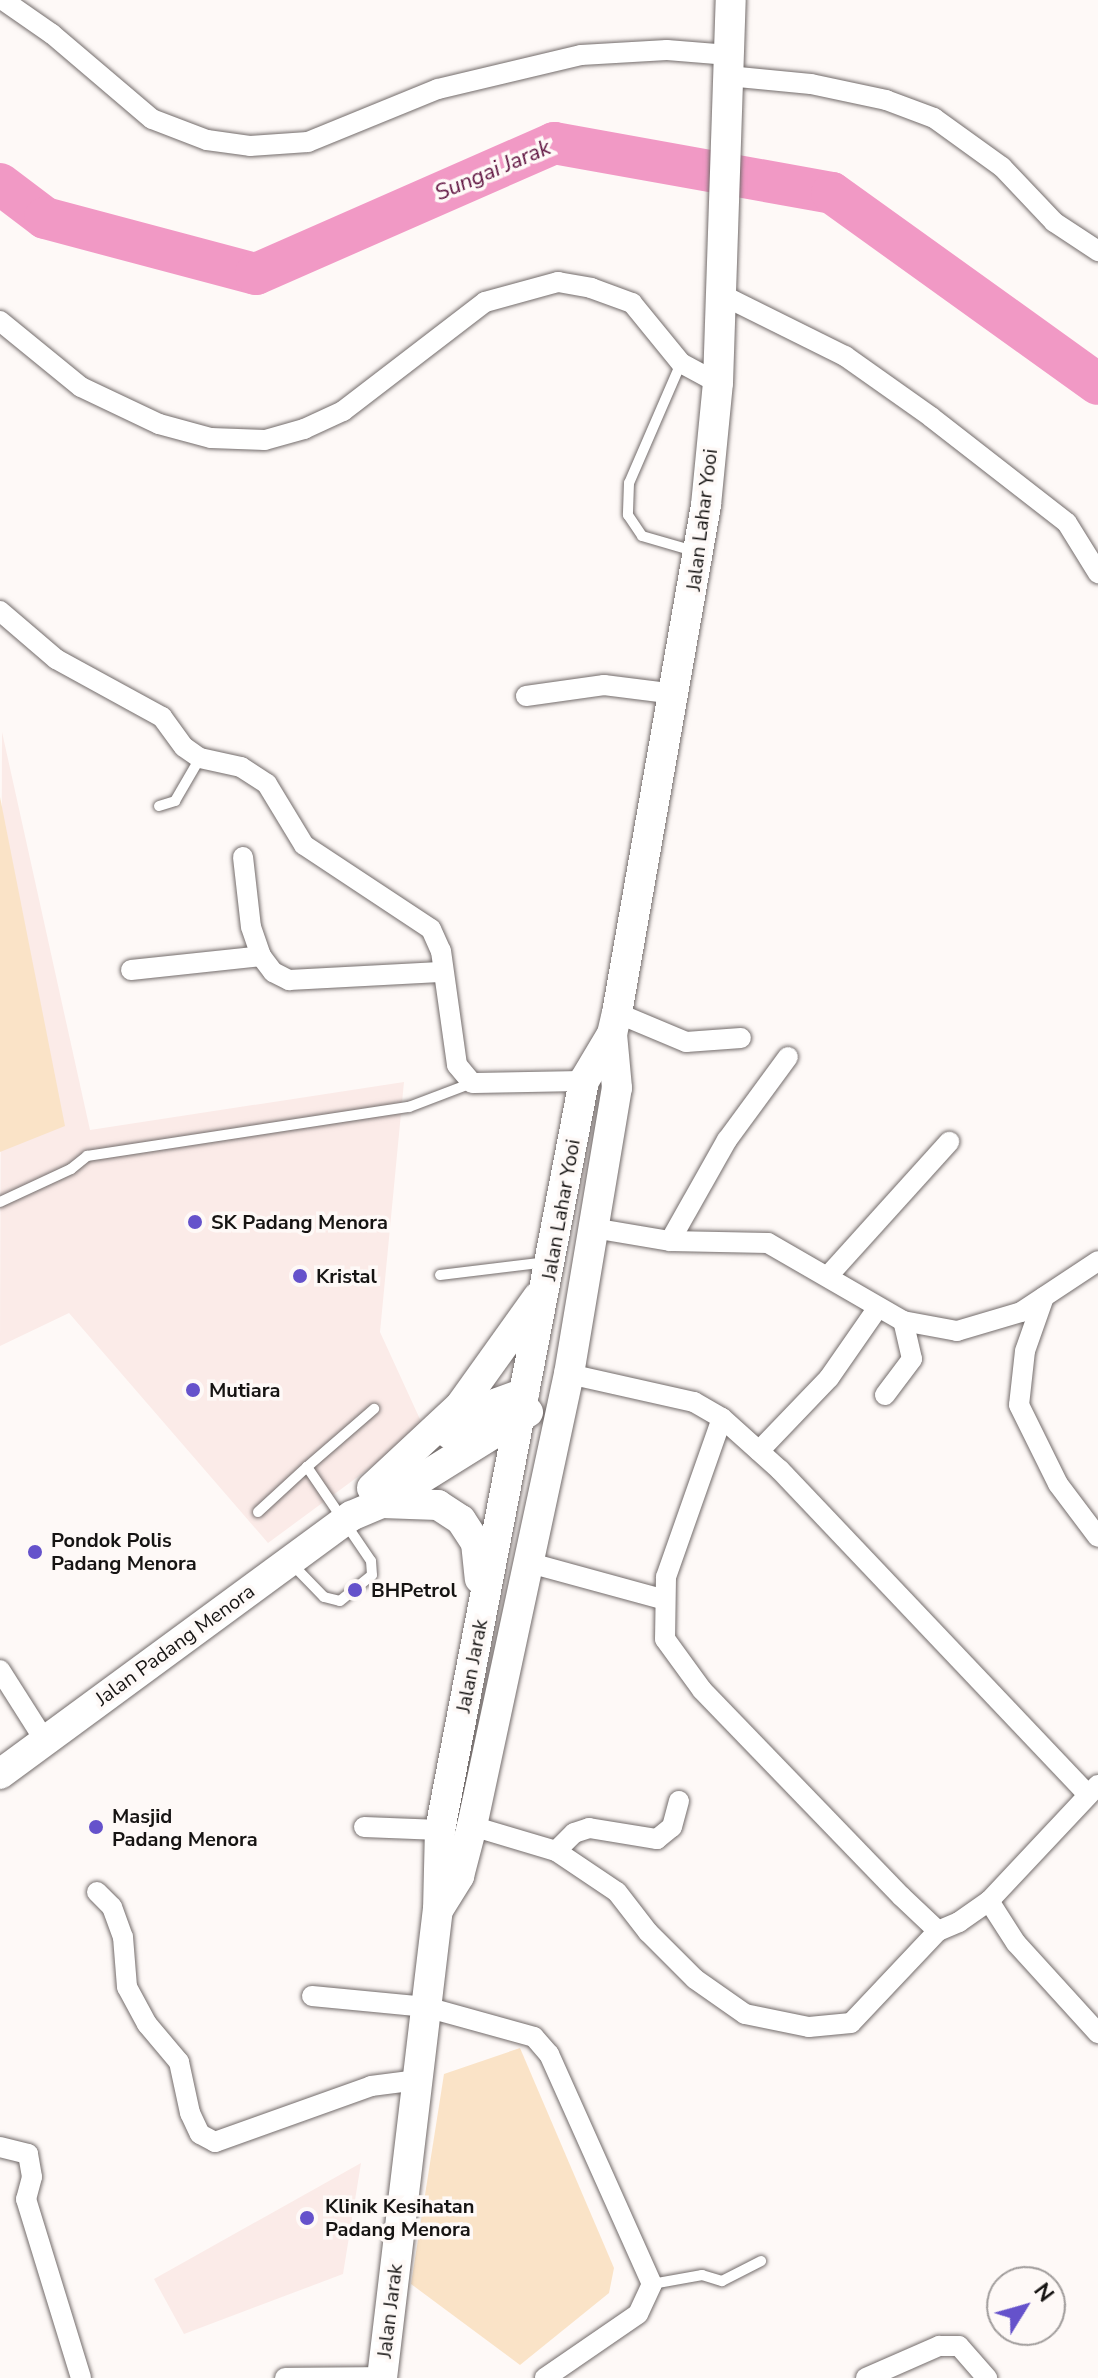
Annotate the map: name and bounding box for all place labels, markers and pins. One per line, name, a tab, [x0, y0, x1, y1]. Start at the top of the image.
place label: SK Padang Menora	[211, 1210, 388, 1234]
marker: SK Padang Menora	[186, 1213, 204, 1231]
place label: Kristal	[316, 1264, 377, 1288]
marker: Kristal	[291, 1267, 309, 1285]
place label: Mutiara	[209, 1378, 280, 1402]
marker: Mutiara	[184, 1381, 202, 1399]
place label: Pondok Polis Padang Menora	[51, 1528, 197, 1575]
marker: Pondok Polis Padang Menora	[26, 1543, 44, 1561]
place label: BHPetrol	[371, 1578, 457, 1602]
marker: BHPetrol	[346, 1581, 364, 1599]
place label: Masjid Padang Menora	[112, 1804, 258, 1851]
marker: Masjid Padang Menora	[87, 1818, 105, 1836]
place label: Klinik Kesihatan Padang Menora	[325, 2194, 474, 2241]
marker: Klinik Kesihatan Padang Menora	[296, 2207, 318, 2229]

